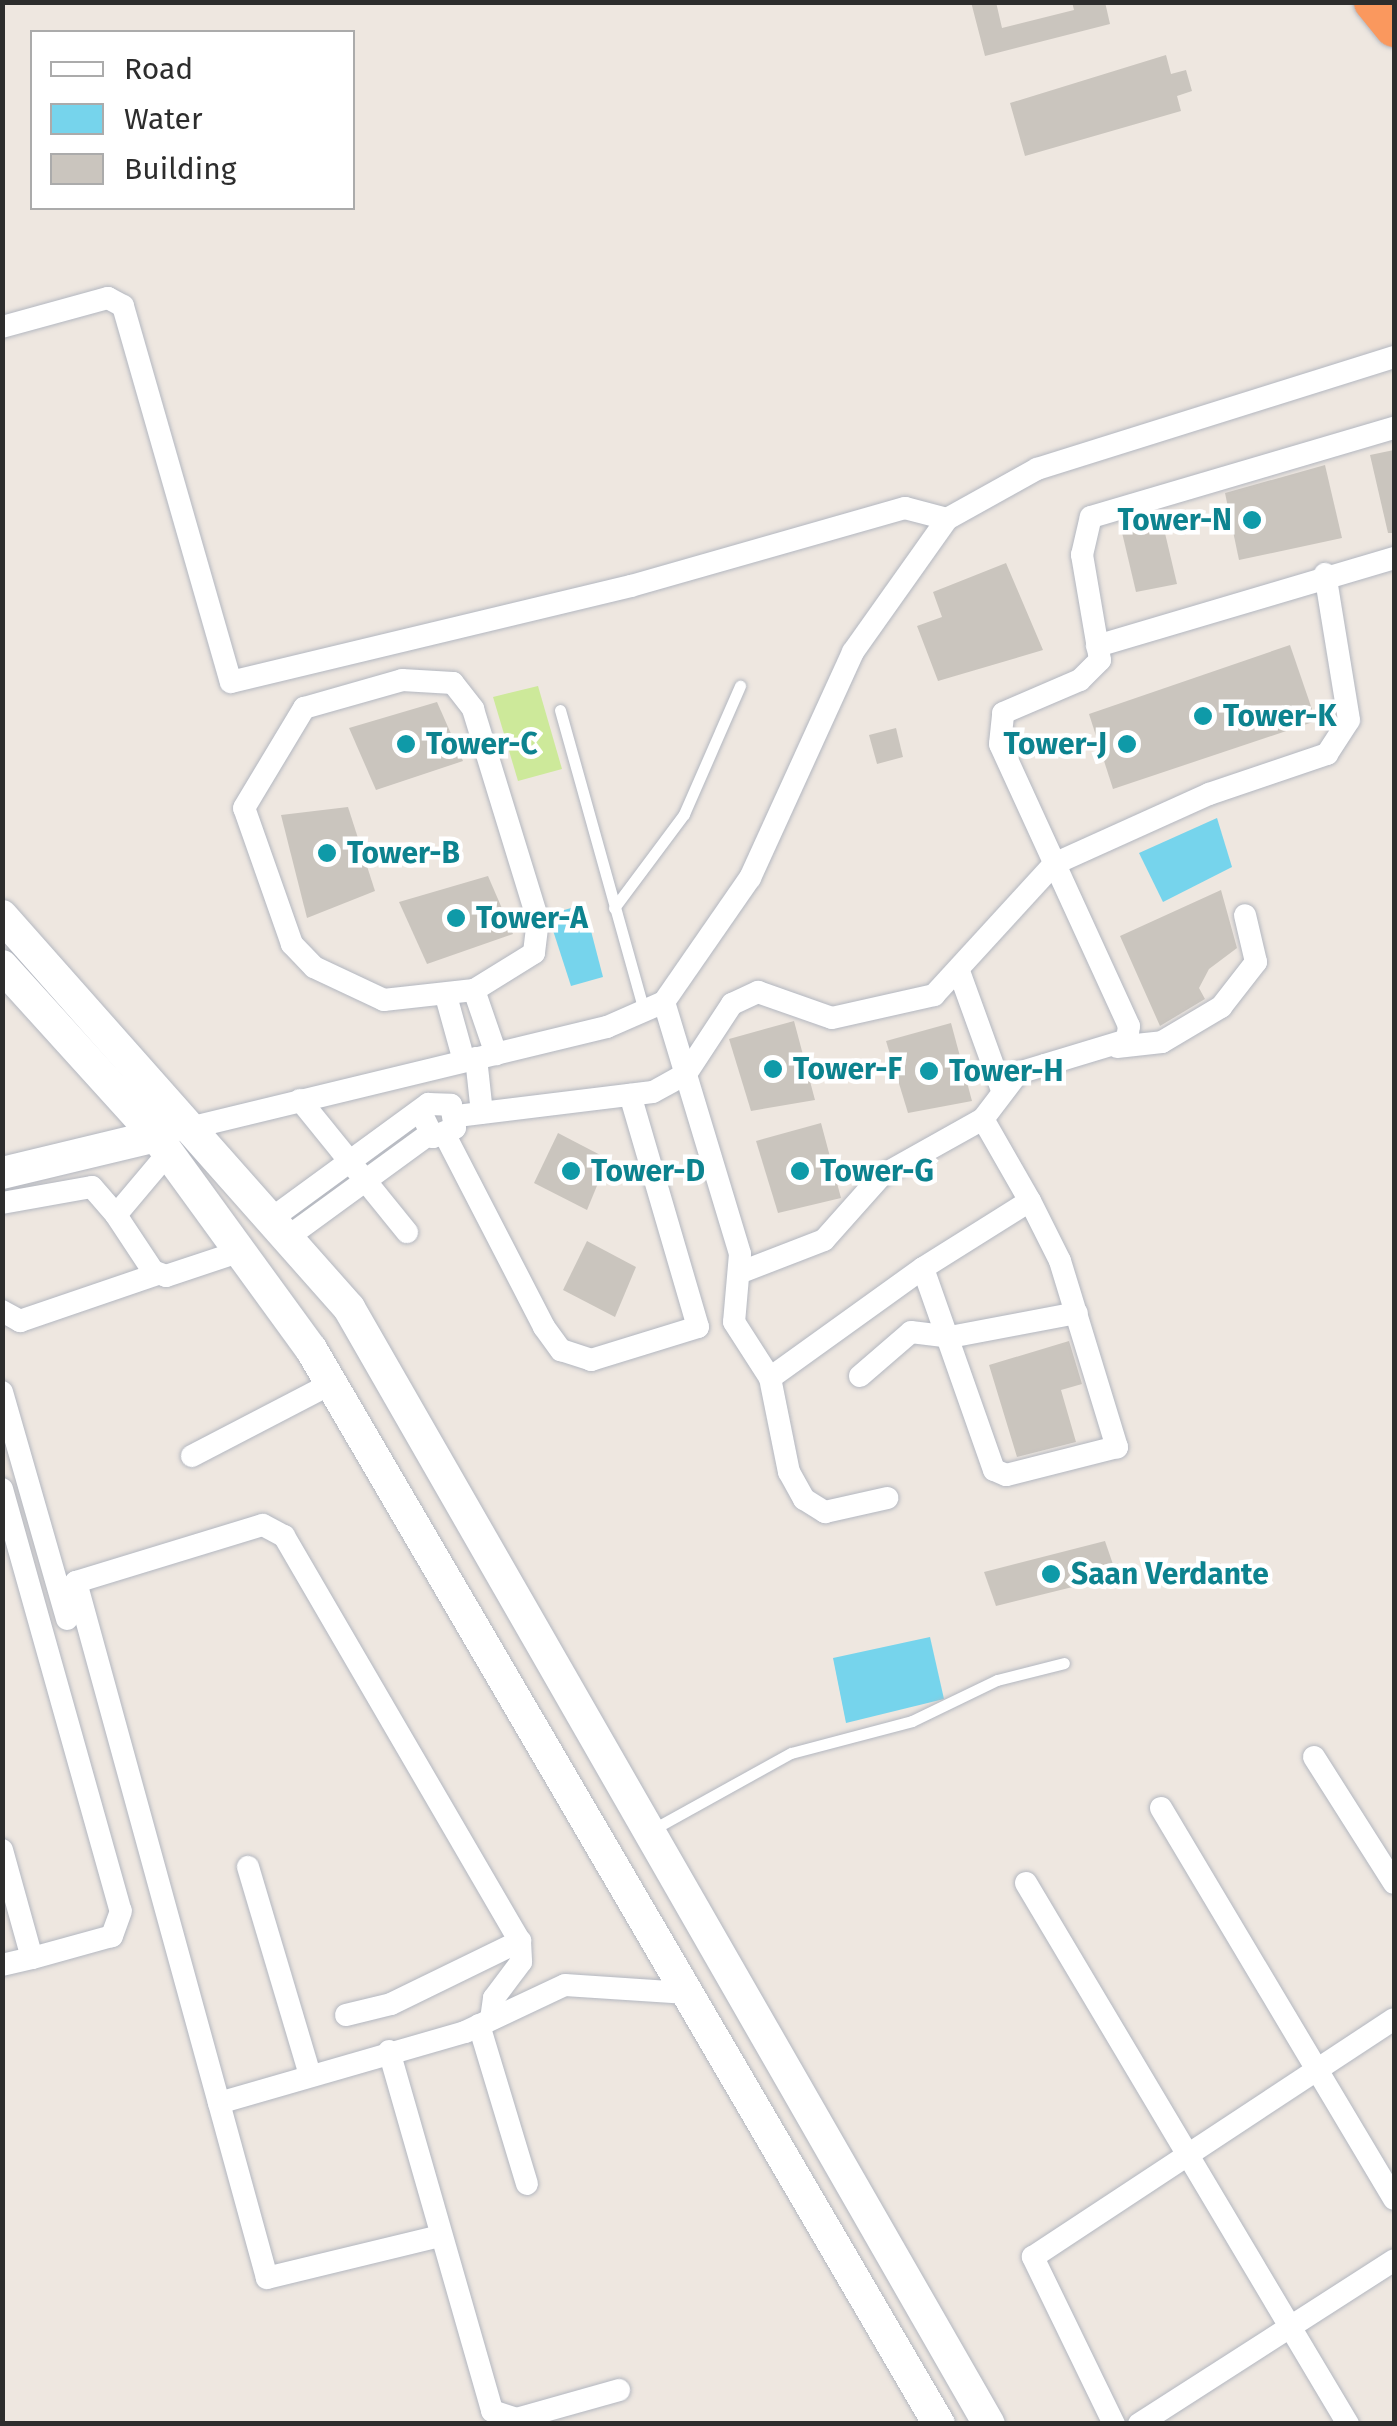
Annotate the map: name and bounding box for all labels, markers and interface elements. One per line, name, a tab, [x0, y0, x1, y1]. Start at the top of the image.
legend	[30, 30, 355, 210]
text: Road	[124, 51, 193, 87]
text: Water	[124, 101, 203, 137]
text: Building	[124, 151, 236, 187]
place label: Tower-N	[1118, 502, 1232, 538]
marker: Tower-N	[1241, 509, 1263, 531]
place label: Tower-K	[1223, 698, 1336, 734]
marker: Tower-K	[1192, 705, 1214, 727]
place label: Tower-C	[426, 726, 538, 762]
place label: Tower-J	[1003, 726, 1107, 762]
marker: Tower-C	[395, 733, 417, 755]
marker: Tower-J	[1116, 733, 1138, 755]
place label: Tower-B	[347, 835, 460, 871]
marker: Tower-B	[316, 842, 338, 864]
place label: Tower-A	[476, 900, 588, 936]
marker: Tower-A	[445, 907, 467, 929]
place label: Tower-F	[793, 1051, 902, 1087]
place label: Tower-H	[949, 1053, 1063, 1089]
marker: Tower-F	[762, 1058, 784, 1080]
marker: Tower-H	[918, 1060, 940, 1082]
place label: Tower-D	[591, 1153, 705, 1189]
place label: Tower-G	[820, 1153, 934, 1189]
marker: Tower-D	[560, 1160, 582, 1182]
marker: Tower-G	[789, 1160, 811, 1182]
place label: Saan Verdante	[1071, 1556, 1269, 1592]
marker: Saan Verdante	[1040, 1563, 1062, 1585]

